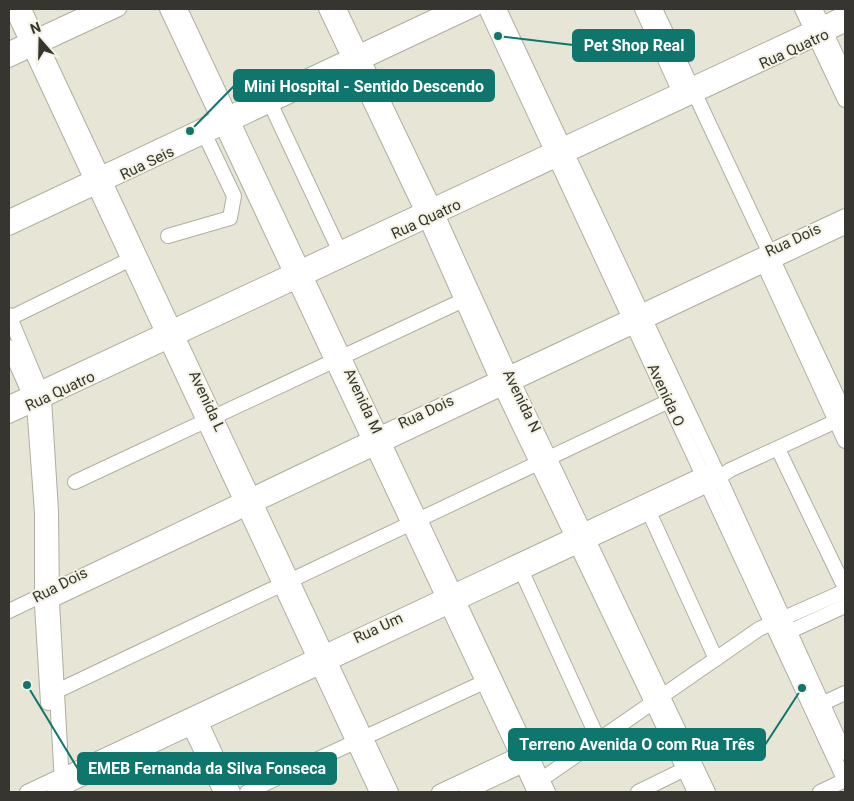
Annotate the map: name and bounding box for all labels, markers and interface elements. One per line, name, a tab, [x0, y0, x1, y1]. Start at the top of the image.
north arrow	[15, 15, 65, 65]
text: N	[28, 19, 43, 37]
street label: Rua Quatro	[756, 25, 832, 73]
callout: Pet Shop Real	[573, 30, 694, 61]
text: Pet Shop Real	[584, 36, 684, 55]
callout: Mini Hospital - Sentido Descendo	[234, 70, 494, 101]
text: Mini Hospital - Sentido Descendo	[244, 77, 484, 96]
street label: Rua Seis	[117, 142, 177, 184]
street label: Rua Quatro	[388, 195, 464, 243]
street label: Rua Dois	[762, 219, 824, 261]
street label: Avenida O	[644, 361, 688, 429]
street label: Avenida M	[340, 366, 386, 436]
street label: Rua Quatro	[22, 367, 98, 415]
street label: Avenida N	[499, 367, 545, 435]
street label: Avenida L	[185, 368, 229, 434]
street label: Rua Dois	[395, 391, 457, 433]
street label: Rua Dois	[30, 564, 90, 606]
street label: Rua Um	[351, 609, 405, 647]
callout: Terreno Avenida O com Rua Três	[509, 729, 765, 760]
text: Terreno Avenida O com Rua Três	[519, 735, 755, 754]
callout: EMEB Fernanda da Silva Fonseca	[78, 753, 336, 784]
text: EMEB Fernanda da Silva Fonseca	[88, 759, 327, 778]

